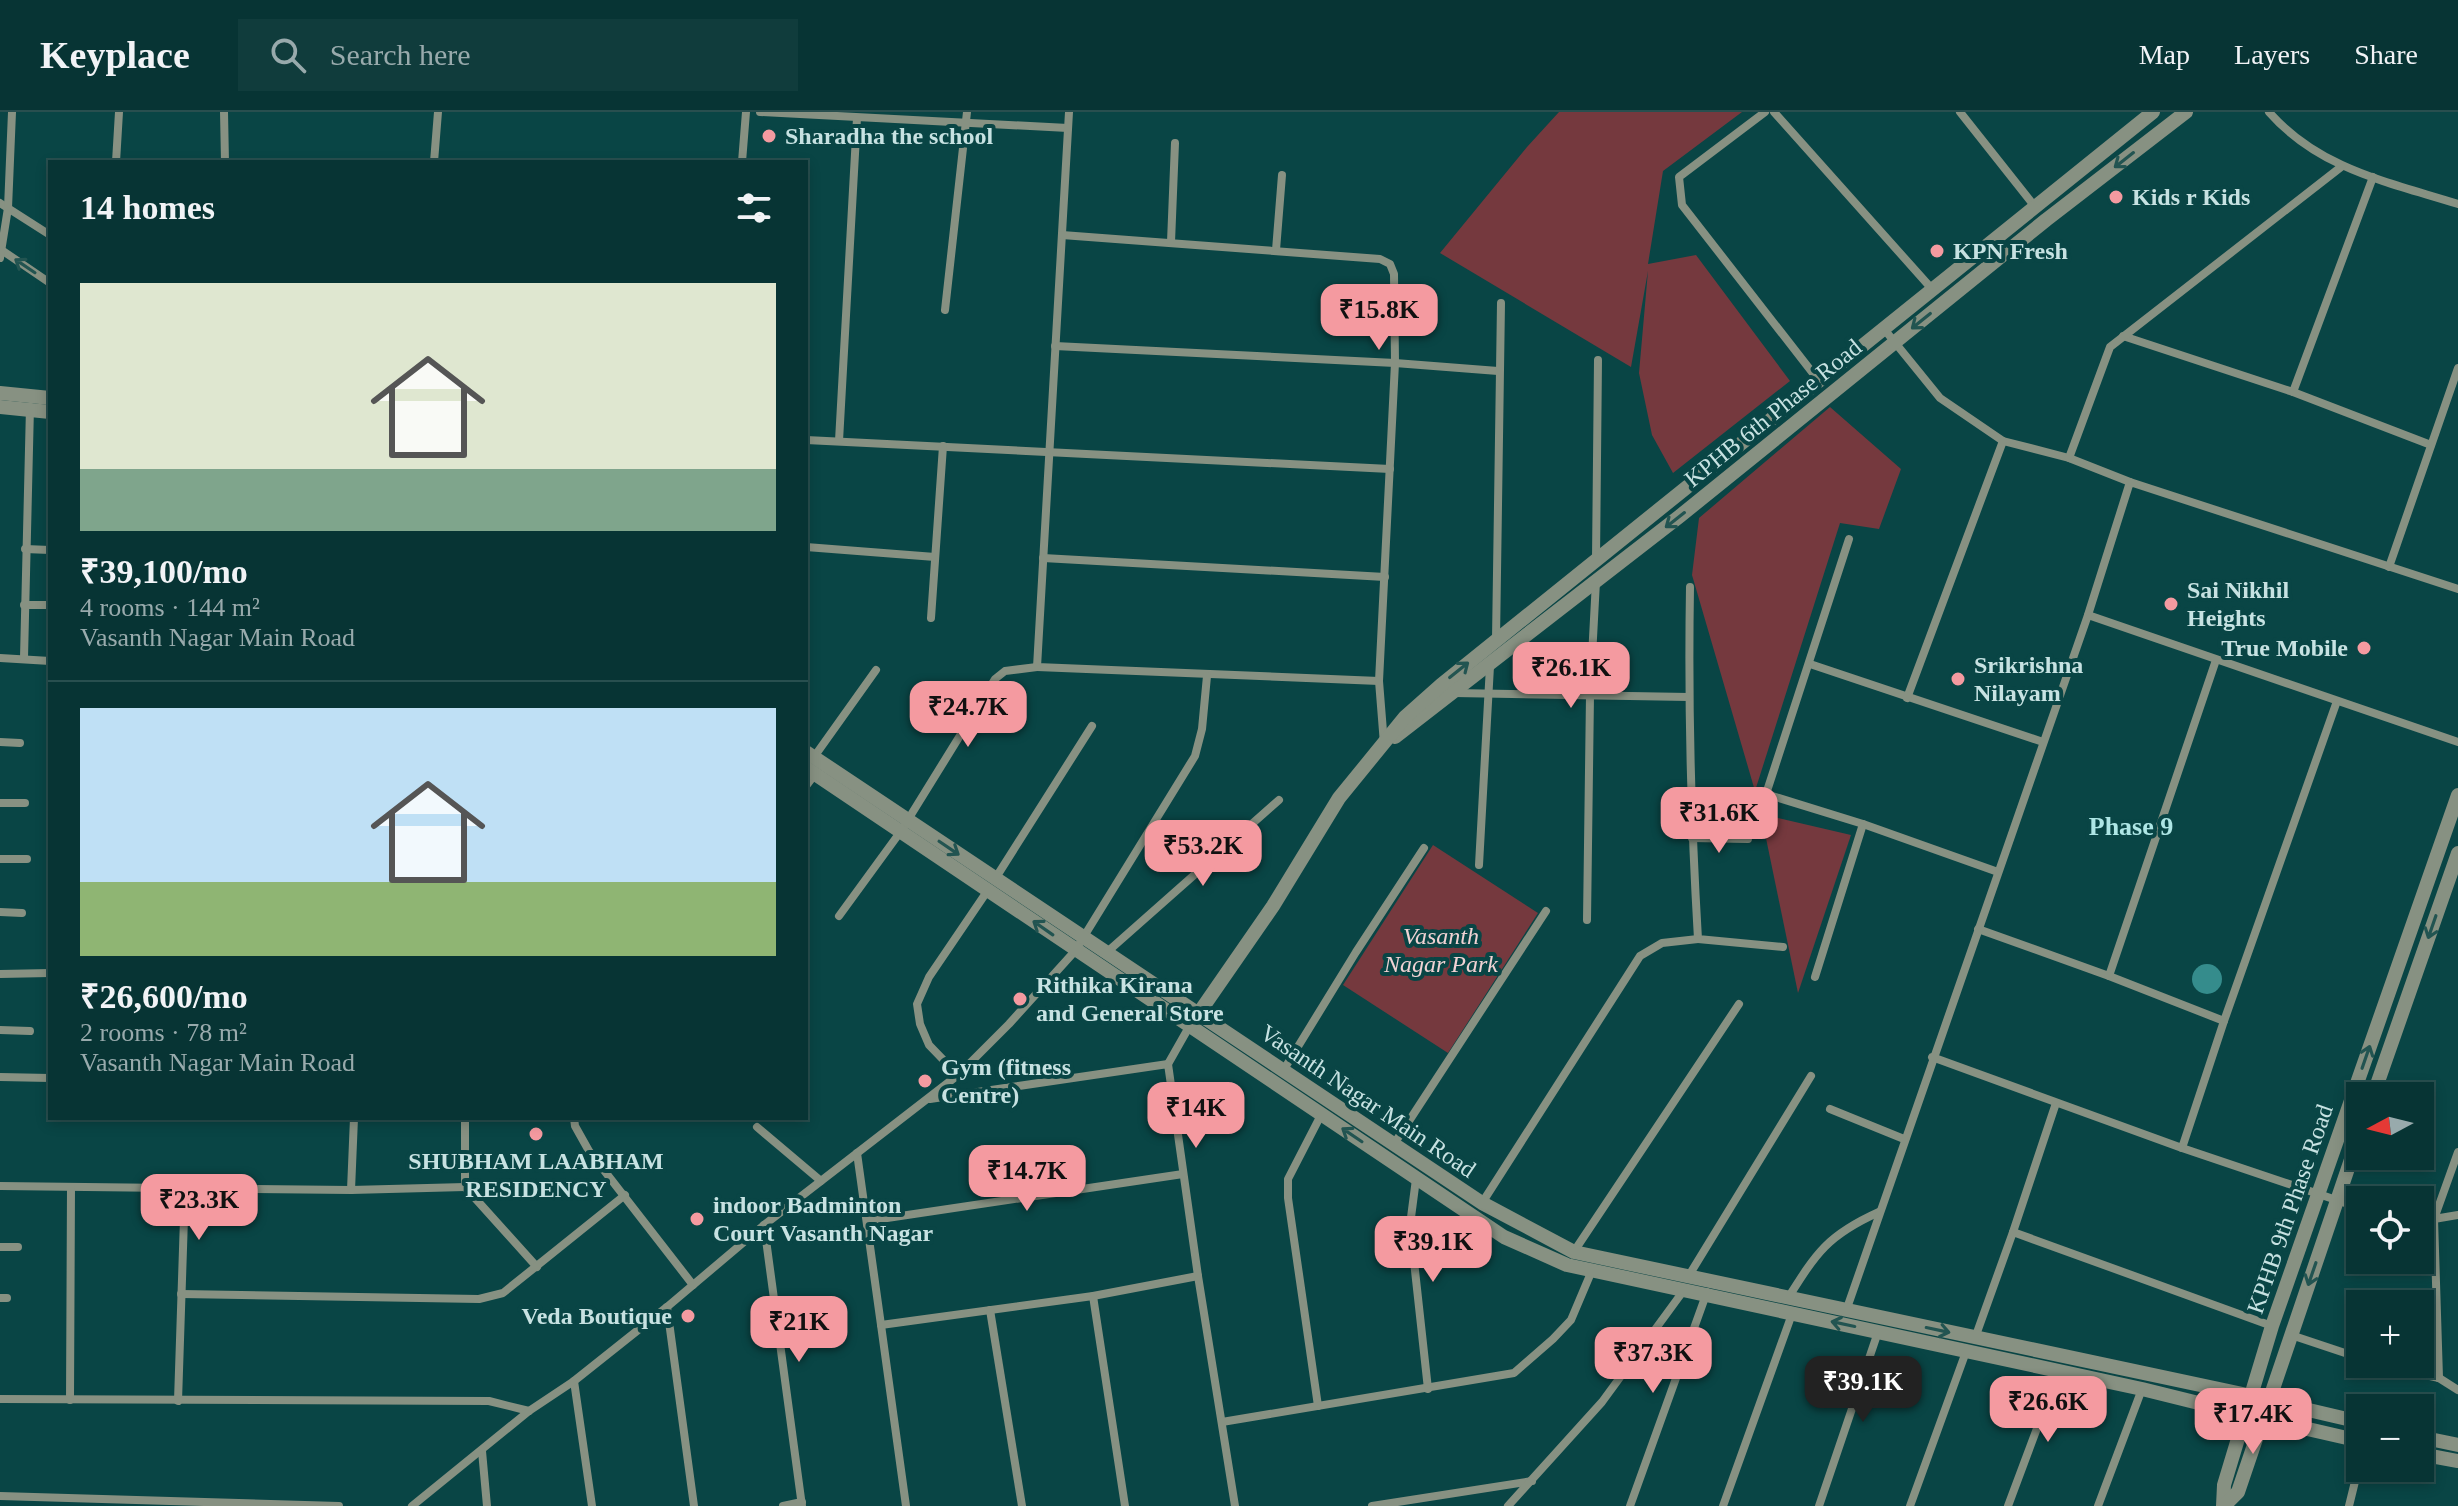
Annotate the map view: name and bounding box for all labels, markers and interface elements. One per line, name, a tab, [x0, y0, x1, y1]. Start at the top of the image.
search box	[238, 19, 798, 91]
icon: search	[266, 33, 310, 77]
text: Keyplace	[40, 34, 190, 76]
text: Search here	[330, 38, 471, 71]
text: Map	[2139, 39, 2190, 70]
text: Layers	[2234, 39, 2310, 70]
text: Share	[2354, 39, 2418, 70]
place label: Sharadha the school	[785, 123, 993, 149]
marker: Sharadha the school	[760, 127, 778, 145]
one-way arrow	[2114, 151, 2135, 168]
place label: Kids r Kids	[2132, 184, 2250, 210]
icon: filters	[732, 186, 776, 230]
marker: Kids r Kids	[2107, 188, 2125, 206]
text: 14 homes	[80, 189, 215, 226]
place label: KPN Fresh	[1953, 238, 2068, 264]
marker: KPN Fresh	[1928, 242, 1946, 260]
one-way arrow	[15, 258, 37, 274]
pin: ₹15.8K	[1314, 284, 1444, 352]
text: ₹15.8K	[1339, 295, 1419, 324]
one-way arrow	[1911, 313, 1932, 330]
street label: KPHB 6th Phase Road	[1680, 334, 1866, 492]
icon: home	[356, 335, 500, 479]
one-way arrow	[1665, 512, 1686, 529]
text: ₹39,100/mo	[80, 553, 248, 590]
place label: Sai Nikhil Heights	[2187, 577, 2289, 631]
text: 4 rooms · 144 m²	[80, 593, 260, 622]
marker: Sai Nikhil Heights	[2162, 595, 2180, 613]
text: Vasanth Nagar Main Road	[80, 623, 355, 652]
place label: True Mobile	[2221, 635, 2348, 661]
marker: True Mobile	[2355, 639, 2373, 657]
pin: ₹26.1K	[1506, 642, 1636, 710]
place label: Srikrishna Nilayam	[1974, 652, 2083, 706]
text: ₹26.1K	[1531, 653, 1611, 682]
one-way arrow	[1448, 662, 1469, 679]
marker: Srikrishna Nilayam	[1949, 670, 1967, 688]
pin: ₹24.7K	[903, 681, 1033, 749]
text: ₹24.7K	[928, 692, 1008, 721]
icon: home	[356, 760, 500, 904]
pin: ₹31.6K	[1654, 787, 1784, 855]
text: ₹31.6K	[1679, 798, 1759, 827]
district label: Phase 9	[2089, 812, 2173, 841]
pin: ₹53.2K	[1138, 820, 1268, 888]
text: ₹53.2K	[1163, 831, 1243, 860]
one-way arrow	[937, 839, 959, 856]
one-way arrow	[2424, 914, 2439, 939]
one-way arrow	[1032, 920, 1054, 936]
park label: Vasanth Nagar Park	[1383, 923, 1498, 977]
place label: Rithika Kirana and General Store	[1036, 972, 1224, 1026]
text: ₹26,600/mo	[80, 978, 248, 1015]
marker: Rithika Kirana and General Store	[1011, 990, 1029, 1008]
text: 2 rooms · 78 m²	[80, 1018, 247, 1047]
street label: Vasanth Nagar Main Road	[1255, 1019, 1481, 1183]
one-way arrow	[2360, 1045, 2375, 1070]
text: Vasanth Nagar Main Road	[80, 1048, 355, 1077]
place label: Gym (fitness Centre)	[941, 1054, 1071, 1108]
marker: Gym (fitness Centre)	[916, 1072, 934, 1090]
pin: ₹14K	[1149, 1082, 1243, 1150]
north arrow	[2346, 1082, 2434, 1170]
map controls	[2346, 1082, 2434, 1482]
text: ₹14K	[1165, 1093, 1227, 1122]
street label: KPHB 9th Phase Road	[2242, 1101, 2338, 1317]
marker: SHUBHAM LAABHAM RESIDENCY	[527, 1125, 545, 1143]
one-way arrow	[1341, 1127, 1363, 1144]
pin: ₹14.7K	[962, 1145, 1092, 1213]
place label: SHUBHAM LAABHAM RESIDENCY	[408, 1148, 664, 1202]
text: ₹14.7K	[987, 1156, 1067, 1185]
pin: ₹23.3K	[134, 1174, 264, 1242]
text: ₹23.3K	[159, 1185, 239, 1214]
button: locate	[2346, 1186, 2434, 1274]
place label: indoor Badminton Court Vasanth Nagar	[713, 1192, 933, 1246]
marker: indoor Badminton Court Vasanth Nagar	[688, 1210, 706, 1228]
pin: ₹39.1K	[1368, 1216, 1498, 1284]
text: ₹39.1K	[1393, 1227, 1473, 1256]
one-way arrow	[2303, 1262, 2318, 1287]
button: +	[2346, 1290, 2434, 1378]
pin: ₹21K	[752, 1296, 846, 1364]
place label: Veda Boutique	[522, 1303, 672, 1329]
marker: Veda Boutique	[679, 1307, 697, 1325]
text: ₹21K	[768, 1307, 830, 1336]
one-way arrow	[1830, 1316, 1856, 1331]
one-way arrow	[1924, 1324, 1950, 1339]
pin: ₹37.3K	[1588, 1327, 1718, 1395]
text: ₹37.3K	[1613, 1338, 1693, 1367]
pin: ₹39.1K	[1798, 1356, 1928, 1424]
text: ₹39.1K	[1823, 1367, 1903, 1396]
pin: ₹26.6K	[1983, 1376, 2113, 1444]
text: ₹26.6K	[2008, 1387, 2088, 1416]
pin: ₹17.4K	[2188, 1388, 2318, 1456]
button: −	[2346, 1394, 2434, 1482]
text: ₹17.4K	[2213, 1399, 2293, 1428]

